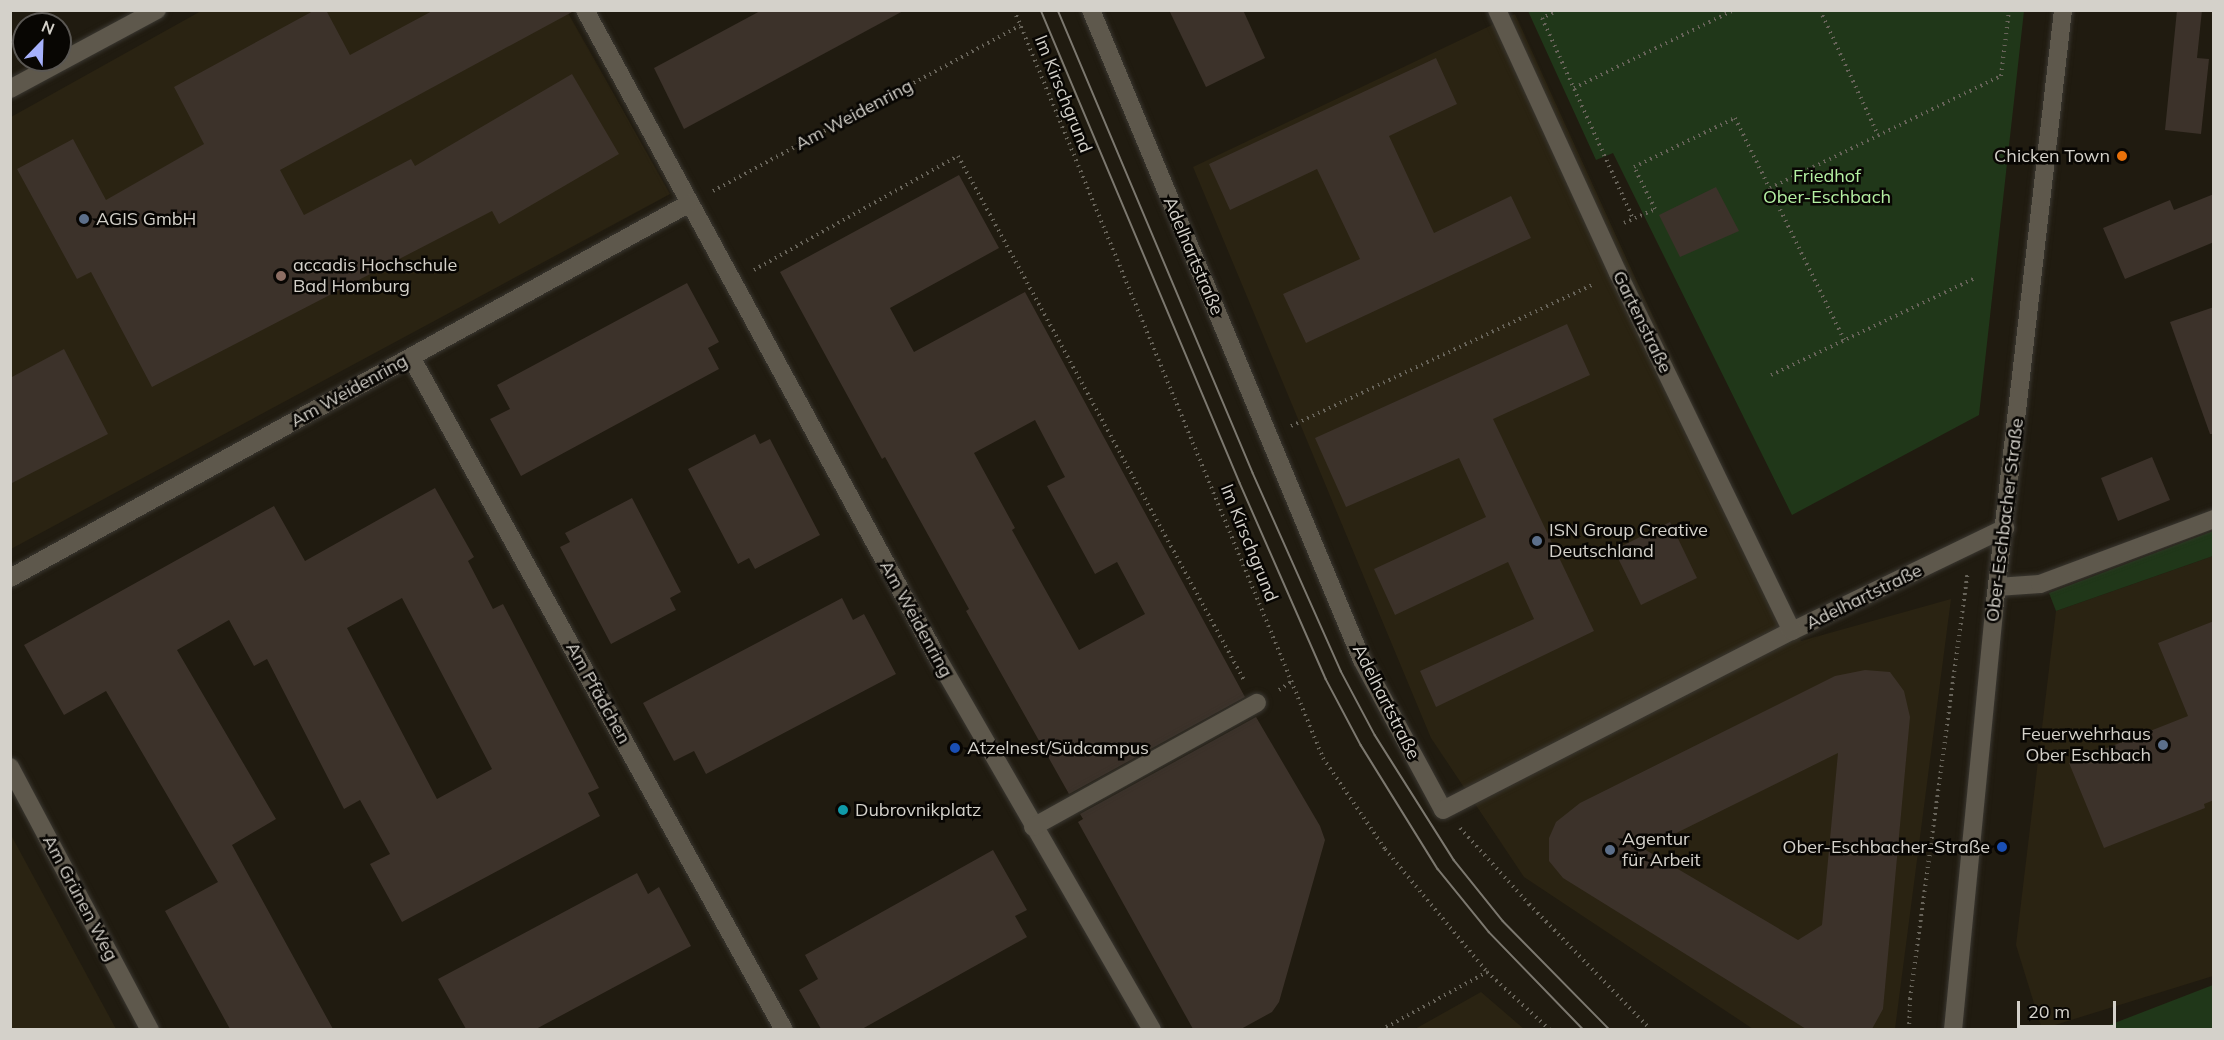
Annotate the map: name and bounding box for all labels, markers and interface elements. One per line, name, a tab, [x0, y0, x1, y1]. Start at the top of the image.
north arrow	[12, 12, 72, 72]
text: N	[39, 16, 58, 39]
street label: Im Kirschgrund	[1030, 32, 1096, 156]
street label: Am Weidenring	[791, 75, 917, 155]
place label: Chicken Town	[1994, 145, 2110, 167]
marker: Chicken Town	[2115, 149, 2129, 163]
park label: Friedhof Ober-Eschbach	[1763, 166, 1891, 208]
street label: Adelhartstraße	[1158, 194, 1228, 318]
place label: AGIS GmbH	[96, 208, 196, 230]
marker: AGIS GmbH	[77, 212, 91, 226]
place label: accadis Hochschule Bad Homburg	[293, 255, 457, 298]
street label: Gartenstraße	[1608, 267, 1676, 377]
marker: accadis Hochschule Bad Homburg	[274, 269, 288, 283]
street label: Am Weidenring	[287, 350, 411, 432]
street label: Ober-Eschbacher Straße	[1982, 417, 2028, 623]
street label: Im Kirschgrund	[1216, 481, 1282, 605]
place label: ISN Group Creative Deutschland	[1549, 520, 1708, 562]
marker: ISN Group Creative Deutschland	[1530, 534, 1544, 548]
street label: Am Weidenring	[875, 557, 957, 681]
street label: Adelhartstraße	[1803, 560, 1925, 634]
street label: Am Pfädchen	[561, 638, 635, 748]
street label: Adelhartstraße	[1348, 641, 1424, 763]
place label: Feuerwehrhaus Ober Eschbach	[2021, 724, 2151, 766]
place label: Atzelnest/Südcampus	[967, 737, 1149, 759]
marker: Feuerwehrhaus Ober Eschbach	[2156, 738, 2170, 752]
marker: Atzelnest/Südcampus	[948, 741, 962, 755]
place label: Dubrovnikplatz	[855, 799, 981, 821]
marker: Dubrovnikplatz	[836, 803, 850, 817]
place label: Agentur für Arbeit	[1622, 829, 1701, 872]
street label: Am Grünen Weg	[38, 832, 122, 964]
place label: Ober-Eschbacher-Straße	[1783, 836, 1990, 858]
marker: Ober-Eschbacher-Straße	[1995, 840, 2009, 854]
marker: Agentur für Arbeit	[1603, 843, 1617, 857]
scale bar	[2020, 989, 2119, 1027]
text: 20 m	[2028, 1000, 2070, 1023]

